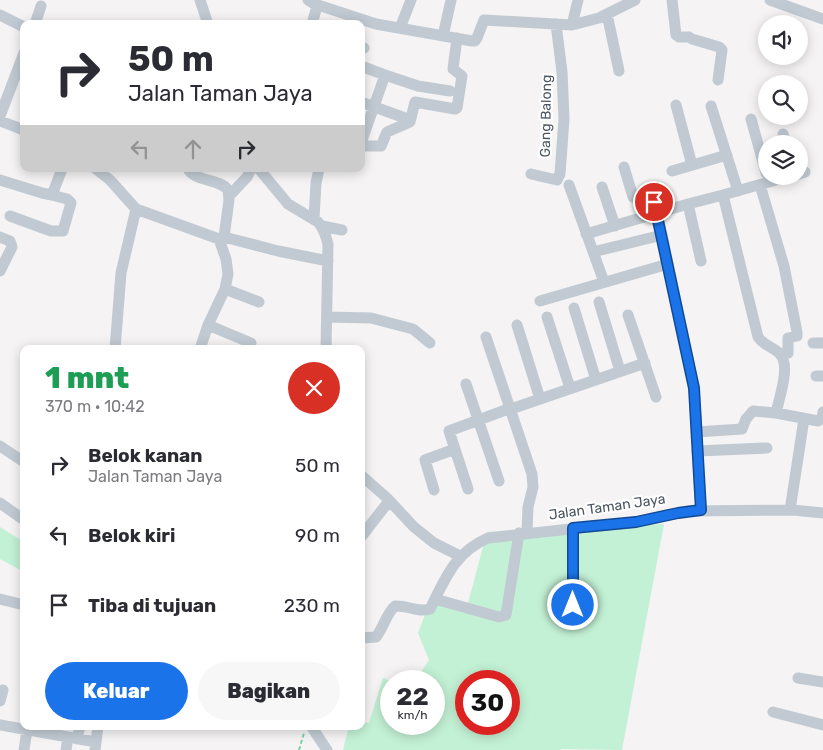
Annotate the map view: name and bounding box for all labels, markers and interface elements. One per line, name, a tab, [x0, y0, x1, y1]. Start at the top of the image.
map controls	[758, 15, 808, 185]
button: sound	[758, 15, 808, 65]
text: 50 m	[128, 38, 214, 80]
icon: right	[45, 40, 110, 105]
street label: Gang Balong	[537, 74, 555, 158]
button: search	[758, 75, 808, 125]
text: Jalan Taman Jaya	[128, 80, 313, 107]
icon: left	[126, 135, 154, 163]
icon: ahead	[179, 135, 207, 163]
icon: right	[232, 135, 260, 163]
button: layers	[758, 135, 808, 185]
pin	[633, 181, 675, 223]
icon: arrive	[640, 188, 668, 216]
text: 1 mnt	[45, 360, 129, 396]
button: close	[288, 362, 340, 414]
text: 370 m · 10:42	[45, 397, 145, 416]
text: Belok kanan	[88, 444, 203, 467]
icon: right	[45, 451, 73, 479]
text: 50 m	[295, 454, 340, 477]
text: Jalan Taman Jaya	[88, 467, 222, 486]
street label: Jalan Taman Jaya	[548, 490, 666, 524]
icon: left	[45, 521, 73, 549]
text: Belok kiri	[88, 524, 175, 547]
text: 90 m	[295, 524, 340, 547]
position arrow	[546, 578, 598, 630]
icon: arrive	[45, 591, 73, 619]
text: Tiba di tujuan	[88, 594, 216, 617]
text: 230 m	[284, 594, 340, 617]
button: Keluar	[45, 662, 188, 720]
button: Bagikan	[198, 662, 340, 720]
speed limit sign: 30	[455, 670, 520, 735]
text: 22	[396, 682, 429, 711]
text: km/h	[398, 708, 427, 722]

